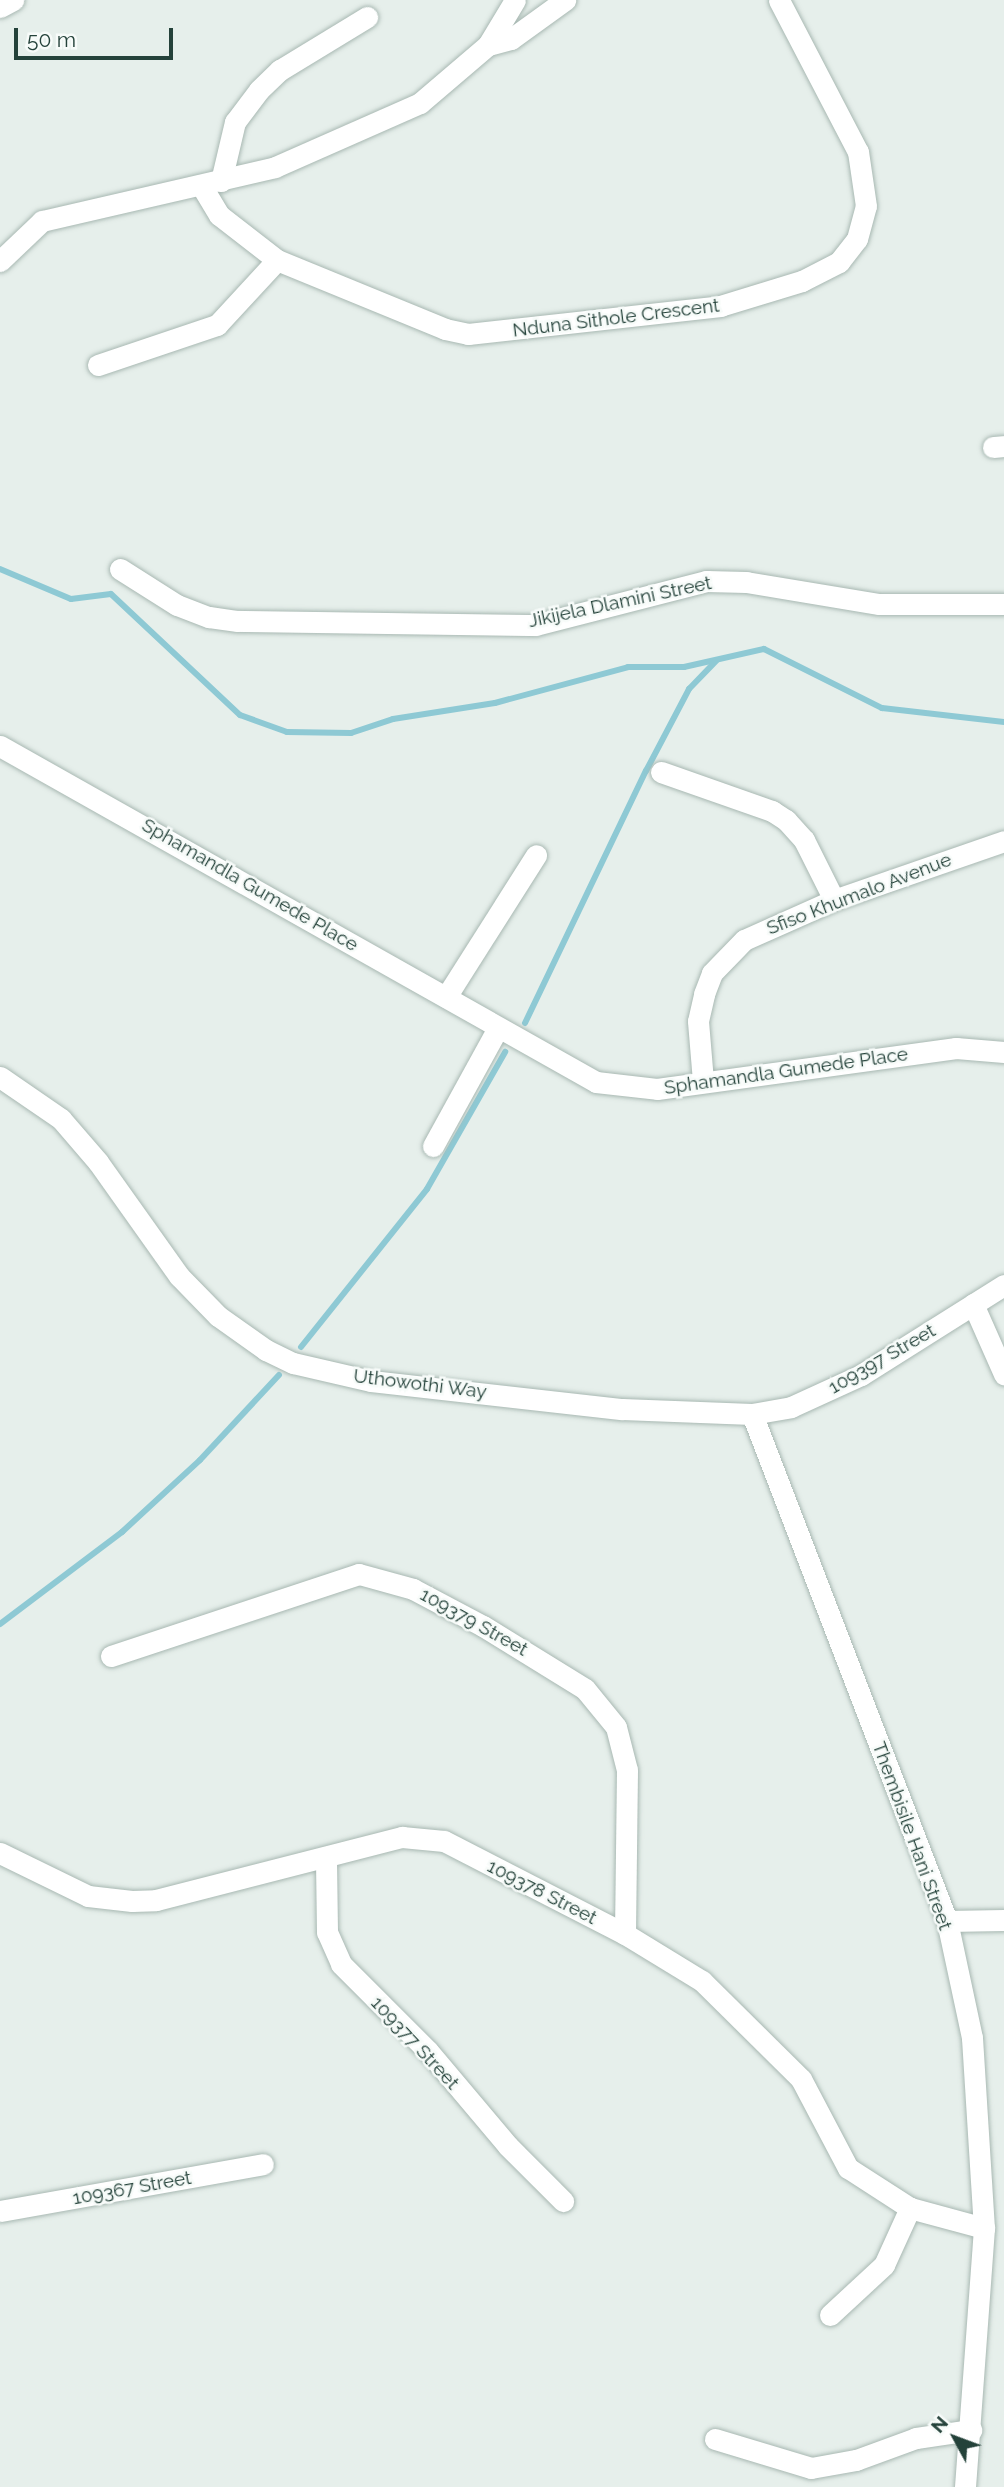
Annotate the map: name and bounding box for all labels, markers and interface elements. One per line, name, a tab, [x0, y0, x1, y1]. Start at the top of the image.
scale bar	[18, 14, 177, 58]
text: 50 m	[27, 27, 76, 52]
street label: Nduna Sithole Crescent	[511, 294, 721, 342]
street label: Jikijela Dlamini Street	[526, 571, 714, 633]
street label: Sphamandla Gumede Place	[138, 814, 362, 956]
street label: Sfiso Khumalo Avenue	[763, 848, 955, 940]
street label: Sphamandla Gumede Place	[663, 1043, 909, 1099]
street label: 109397 Street	[824, 1319, 940, 1399]
street label: Uthowothi Way	[352, 1364, 488, 1404]
street label: 109379 Street	[416, 1583, 532, 1661]
street label: Thembisile Hani Street	[867, 1739, 957, 1933]
street label: 109378 Street	[483, 1855, 601, 1929]
street label: 109377 Street	[366, 1992, 464, 2094]
street label: 109367 Street	[71, 2166, 193, 2210]
north arrow	[920, 2403, 990, 2473]
text: N	[926, 2412, 952, 2437]

